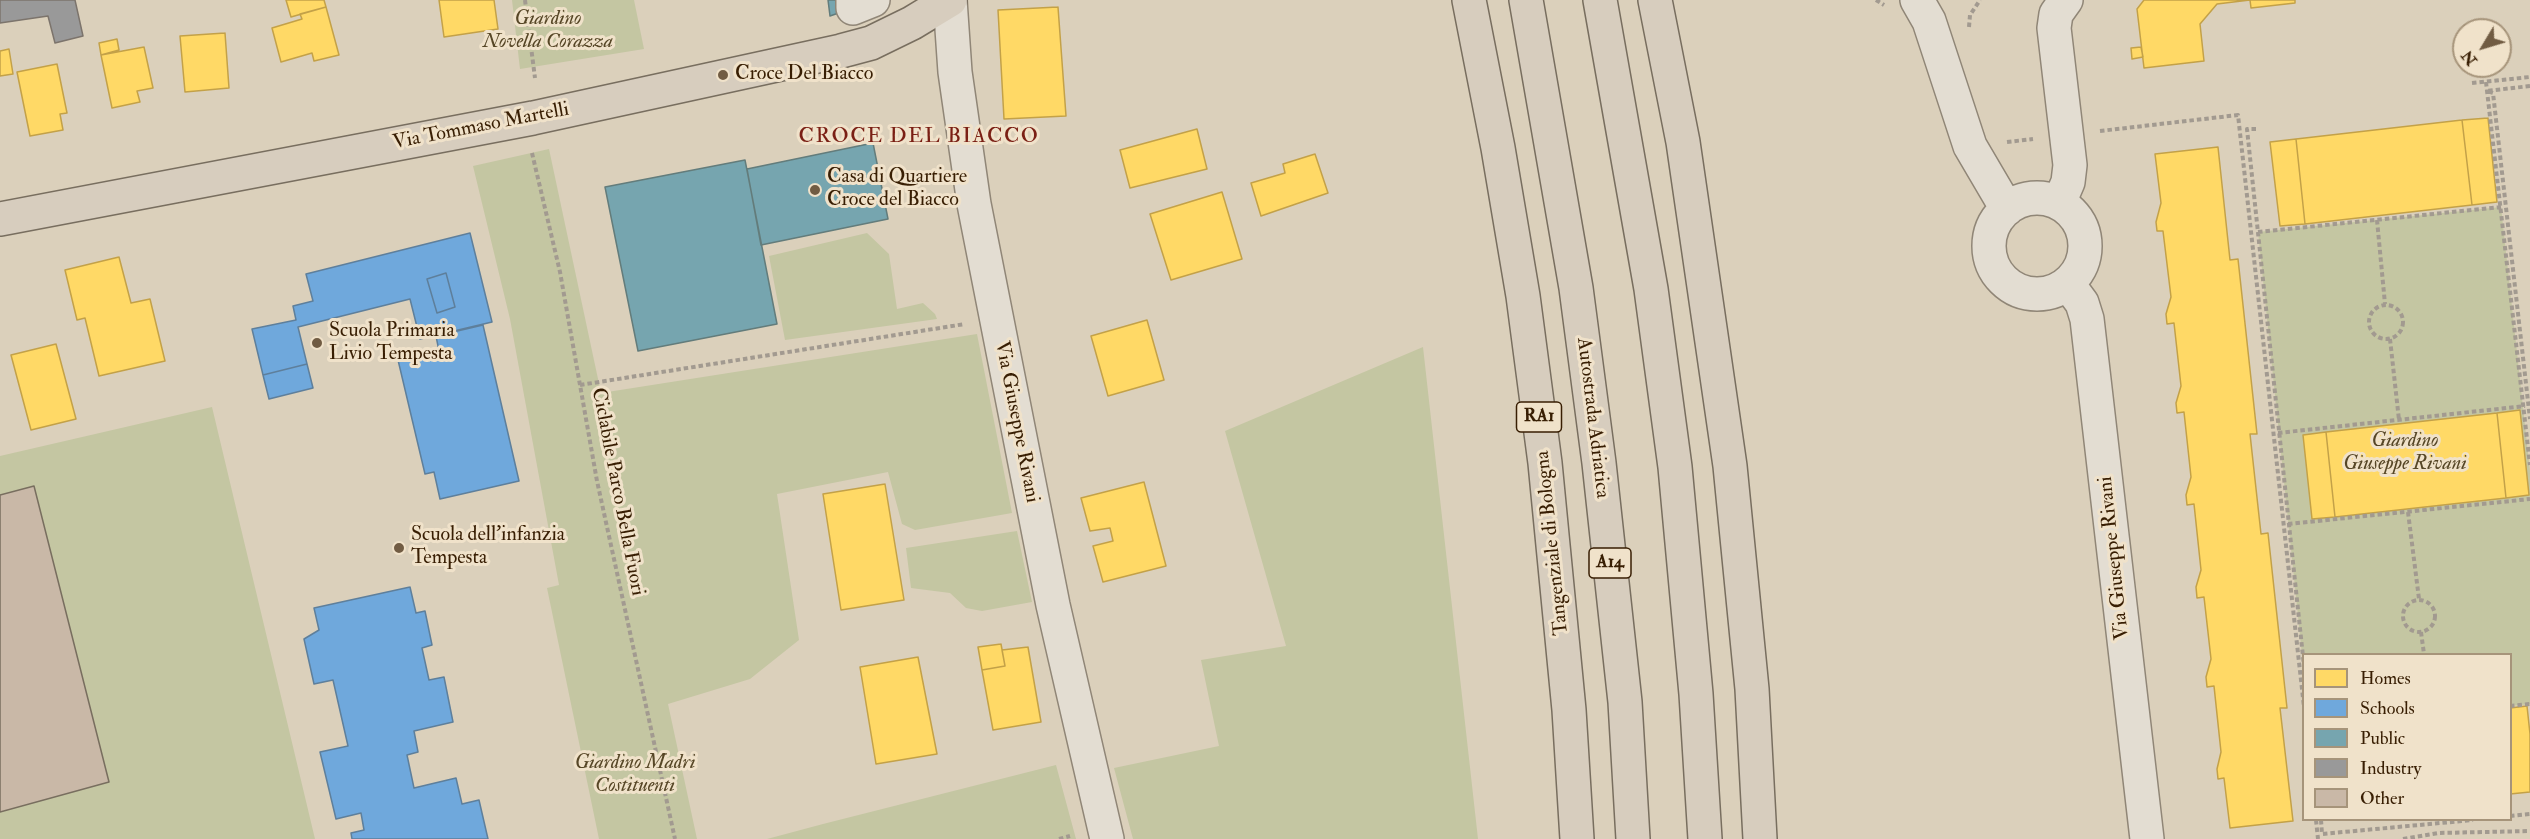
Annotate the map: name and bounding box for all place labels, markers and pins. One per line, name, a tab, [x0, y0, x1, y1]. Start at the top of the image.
place label: Croce Del Biacco	[735, 63, 873, 87]
marker: Croce Del Biacco	[716, 68, 730, 82]
place label: Casa di Quartiere Croce del Biacco	[827, 166, 967, 213]
marker: Casa di Quartiere Croce del Biacco	[808, 183, 822, 197]
place label: Scuola Primaria Livio Tempesta	[329, 320, 455, 367]
marker: Scuola Primaria Livio Tempesta	[310, 336, 324, 350]
place label: Scuola dell'infanzia Tempesta	[411, 524, 565, 571]
marker: Scuola dell'infanzia Tempesta	[392, 541, 406, 555]

